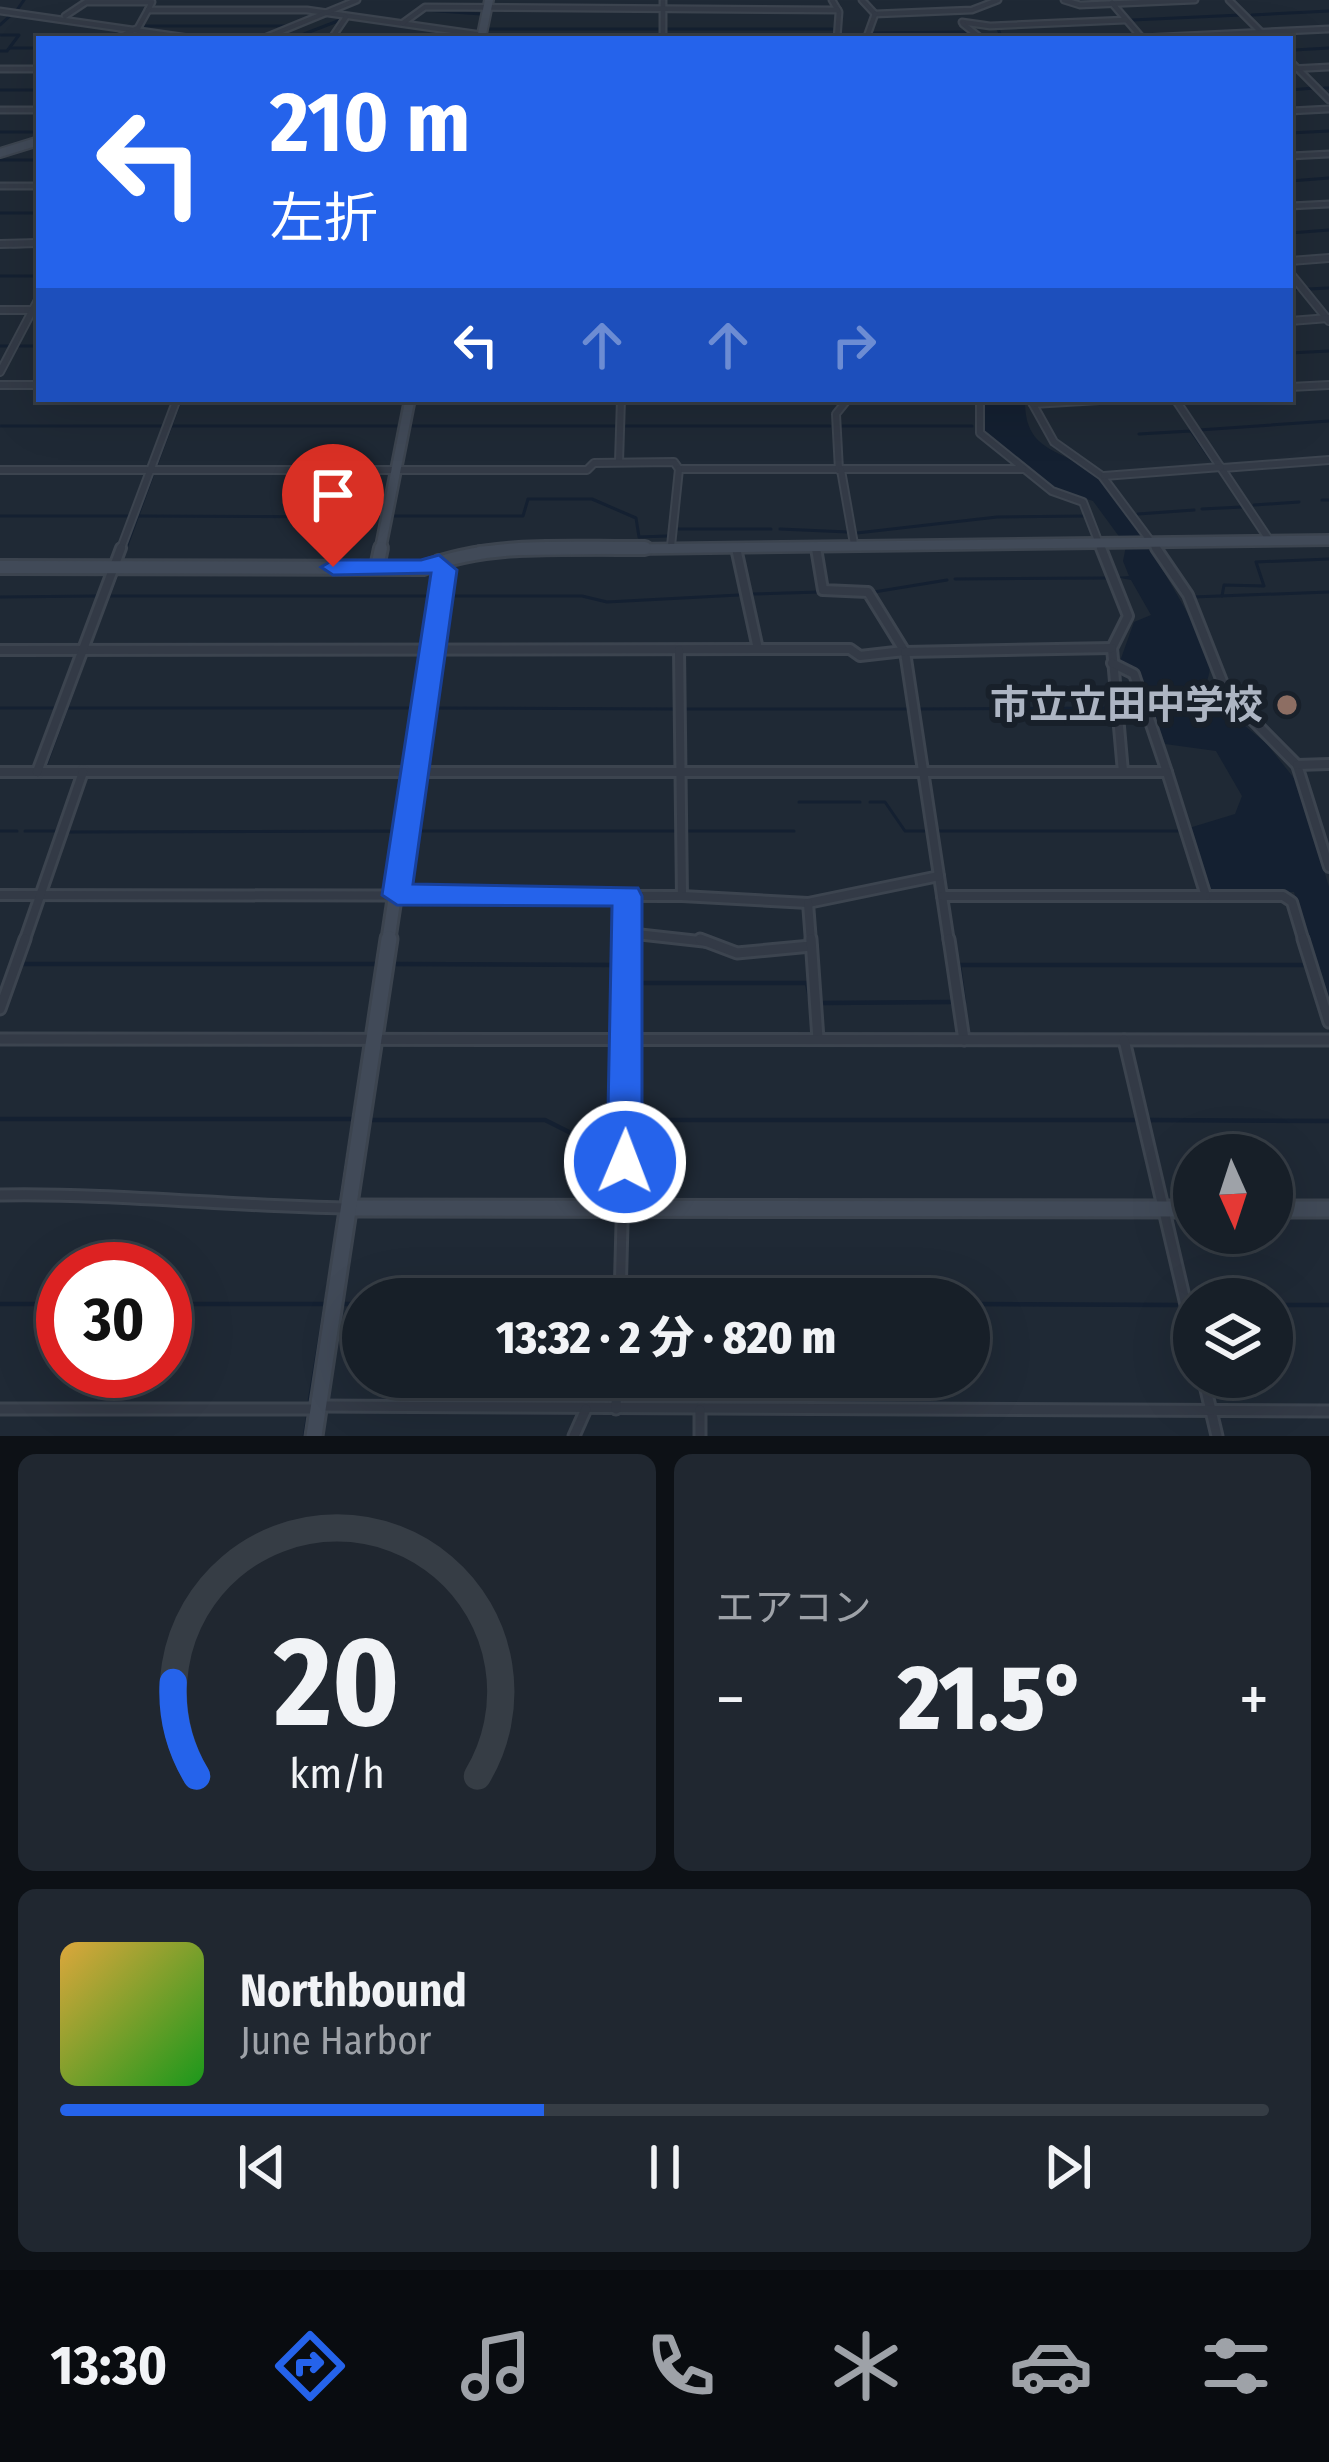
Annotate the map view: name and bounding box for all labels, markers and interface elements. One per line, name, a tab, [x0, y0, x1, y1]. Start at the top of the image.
text: 210 m	[270, 72, 470, 173]
icon: left	[72, 84, 228, 240]
text: 左折	[270, 187, 378, 251]
icon: left	[443, 312, 509, 378]
icon: ahead	[569, 312, 635, 378]
icon: ahead	[695, 312, 761, 378]
icon: right	[821, 312, 887, 378]
pin	[282, 444, 384, 567]
icon: arrive	[300, 462, 366, 528]
place label: 市立立田中学校	[990, 682, 1263, 728]
marker: 市立立田中学校	[1274, 692, 1300, 718]
position arrow	[562, 1099, 688, 1225]
north arrow	[1173, 1134, 1293, 1254]
map controls	[1173, 1134, 1293, 1398]
speed limit sign: 30	[36, 1242, 192, 1398]
button: layers	[1173, 1278, 1293, 1398]
text: 13:32 · 2 分 · 820 m	[496, 1311, 836, 1365]
text: エアコン	[716, 1585, 872, 1631]
text: 20	[273, 1608, 400, 1758]
text: 21.5°	[898, 1645, 1086, 1753]
text: −	[716, 1660, 745, 1739]
text: +	[1239, 1660, 1269, 1739]
text: km/h	[289, 1747, 385, 1798]
text: Northbound	[240, 1964, 467, 2018]
text: June Harbor	[240, 2018, 431, 2064]
icon: previous	[229, 2134, 295, 2200]
icon: pause	[632, 2134, 698, 2200]
icon: next	[1035, 2134, 1101, 2200]
icon: directions	[268, 2324, 352, 2408]
icon: music	[454, 2324, 538, 2408]
icon: phone	[639, 2324, 723, 2408]
icon: climate	[824, 2324, 908, 2408]
icon: car	[1009, 2324, 1093, 2408]
icon: filters	[1194, 2324, 1278, 2408]
text: 13:30	[51, 2334, 167, 2398]

